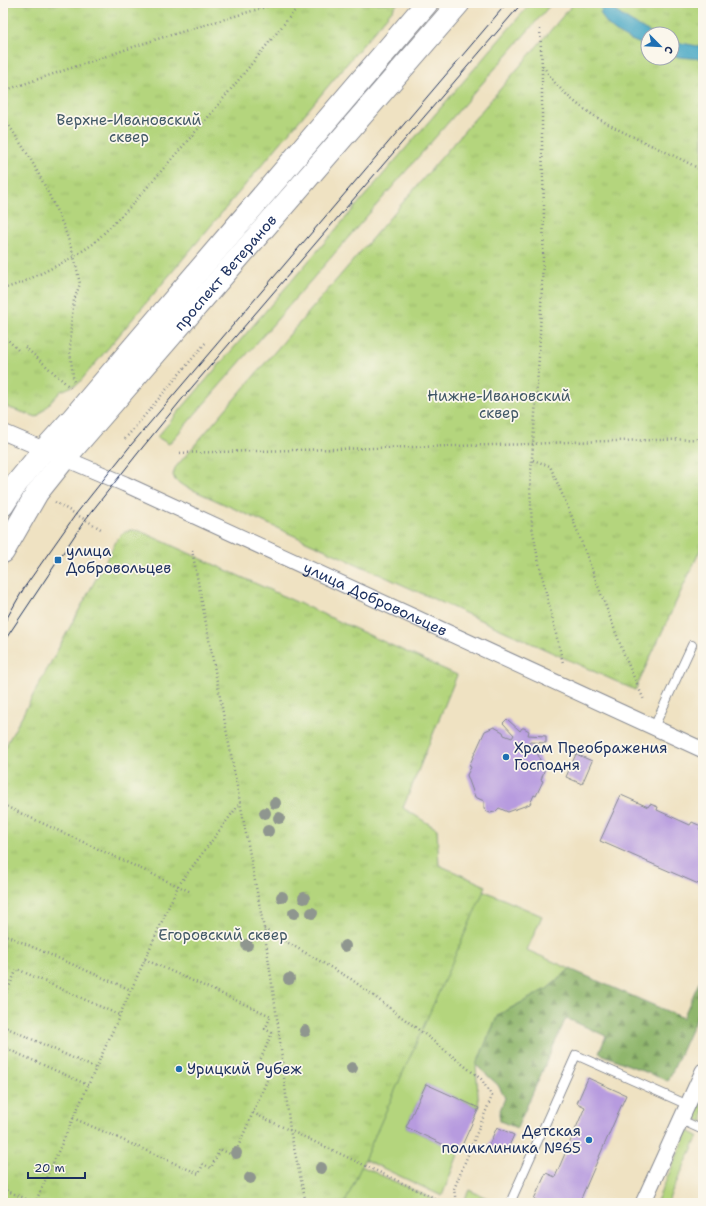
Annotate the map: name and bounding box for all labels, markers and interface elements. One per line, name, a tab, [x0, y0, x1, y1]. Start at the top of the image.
north arrow	[640, 26, 680, 66]
text: С	[660, 44, 677, 56]
park label: Верхне-Ивановский сквер	[57, 110, 202, 147]
street label: проспект Ветеранов	[170, 210, 281, 335]
park label: Нижне-Ивановский сквер	[427, 386, 571, 423]
place label: улица Добровольцев	[66, 541, 171, 578]
marker: улица Добровольцев	[53, 555, 63, 565]
street label: улица Добровольцев	[300, 557, 450, 641]
place label: Храм Преображения Господня	[514, 738, 667, 775]
marker: Храм Преображения Господня	[501, 752, 511, 762]
park label: Егоровский сквер	[158, 925, 288, 945]
place label: Урицкий Рубеж	[187, 1059, 302, 1079]
marker: Урицкий Рубеж	[174, 1064, 184, 1074]
place label: Детская поликлиника №65	[441, 1121, 581, 1158]
marker: Детская поликлиника №65	[584, 1135, 594, 1145]
scale bar	[28, 1154, 85, 1180]
text: 20 m	[34, 1160, 65, 1176]

